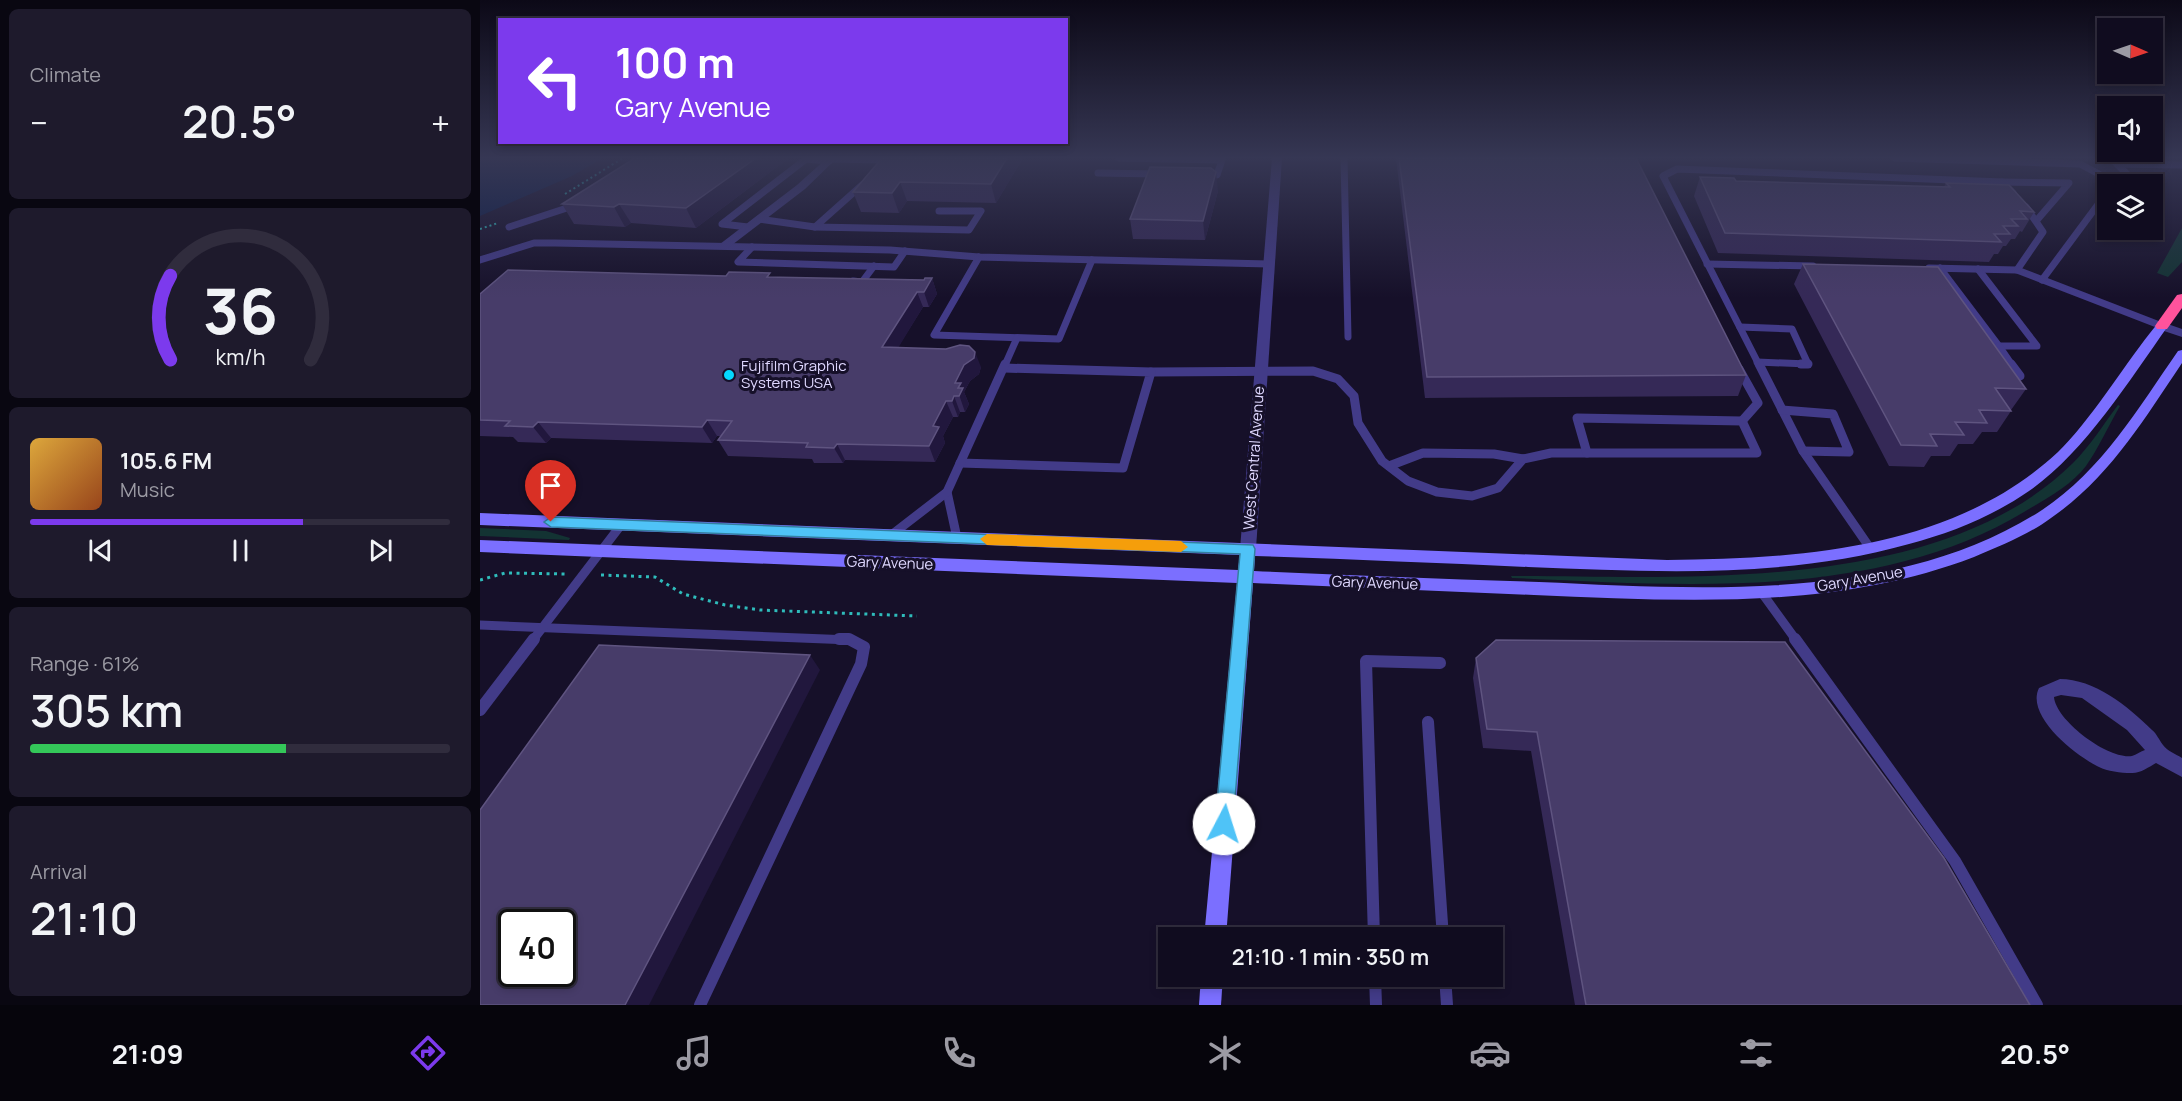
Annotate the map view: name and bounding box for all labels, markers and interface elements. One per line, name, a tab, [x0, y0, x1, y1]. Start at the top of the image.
north arrow	[2097, 18, 2163, 84]
map controls	[2097, 18, 2163, 240]
text: 100 m	[615, 33, 735, 91]
icon: left	[516, 42, 594, 120]
text: Climate	[30, 61, 101, 88]
text: Gary Avenue	[615, 88, 771, 125]
text: 20.5°	[182, 90, 297, 152]
button: sound	[2097, 96, 2163, 162]
text: −	[30, 100, 48, 145]
text: +	[431, 100, 450, 145]
button: layers	[2097, 174, 2163, 240]
text: 36	[202, 267, 278, 353]
text: km/h	[215, 343, 265, 372]
place label: Fujifilm Graphic Systems USA	[741, 355, 847, 393]
marker: Fujifilm Graphic Systems USA	[722, 368, 736, 382]
street label: West Central Avenue	[1238, 385, 1269, 531]
text: 105.6 FM	[120, 446, 212, 476]
pin	[525, 460, 576, 522]
icon: arrive	[534, 469, 567, 502]
text: Music	[120, 476, 175, 503]
icon: previous	[84, 534, 117, 567]
icon: pause	[224, 534, 257, 567]
icon: next	[364, 534, 397, 567]
street label: Gary Avenue	[846, 550, 934, 575]
street label: Gary Avenue	[1816, 561, 1905, 596]
street label: Gary Avenue	[1331, 570, 1419, 595]
text: Range · 61%	[30, 650, 140, 677]
text: 305 km	[30, 679, 183, 741]
position arrow	[1192, 792, 1256, 856]
text: Arrival	[30, 858, 87, 885]
text: 21:10	[30, 887, 138, 949]
speed limit sign: 40	[498, 909, 576, 987]
text: 21:10 · 1 min · 350 m	[1232, 942, 1429, 972]
icon: directions	[407, 1032, 449, 1074]
icon: music	[673, 1032, 715, 1074]
icon: phone	[938, 1032, 980, 1074]
icon: climate	[1204, 1032, 1246, 1074]
icon: car	[1469, 1032, 1511, 1074]
icon: filters	[1735, 1032, 1777, 1074]
text: 21:09	[112, 1035, 183, 1072]
text: 20.5°	[2000, 1035, 2070, 1072]

